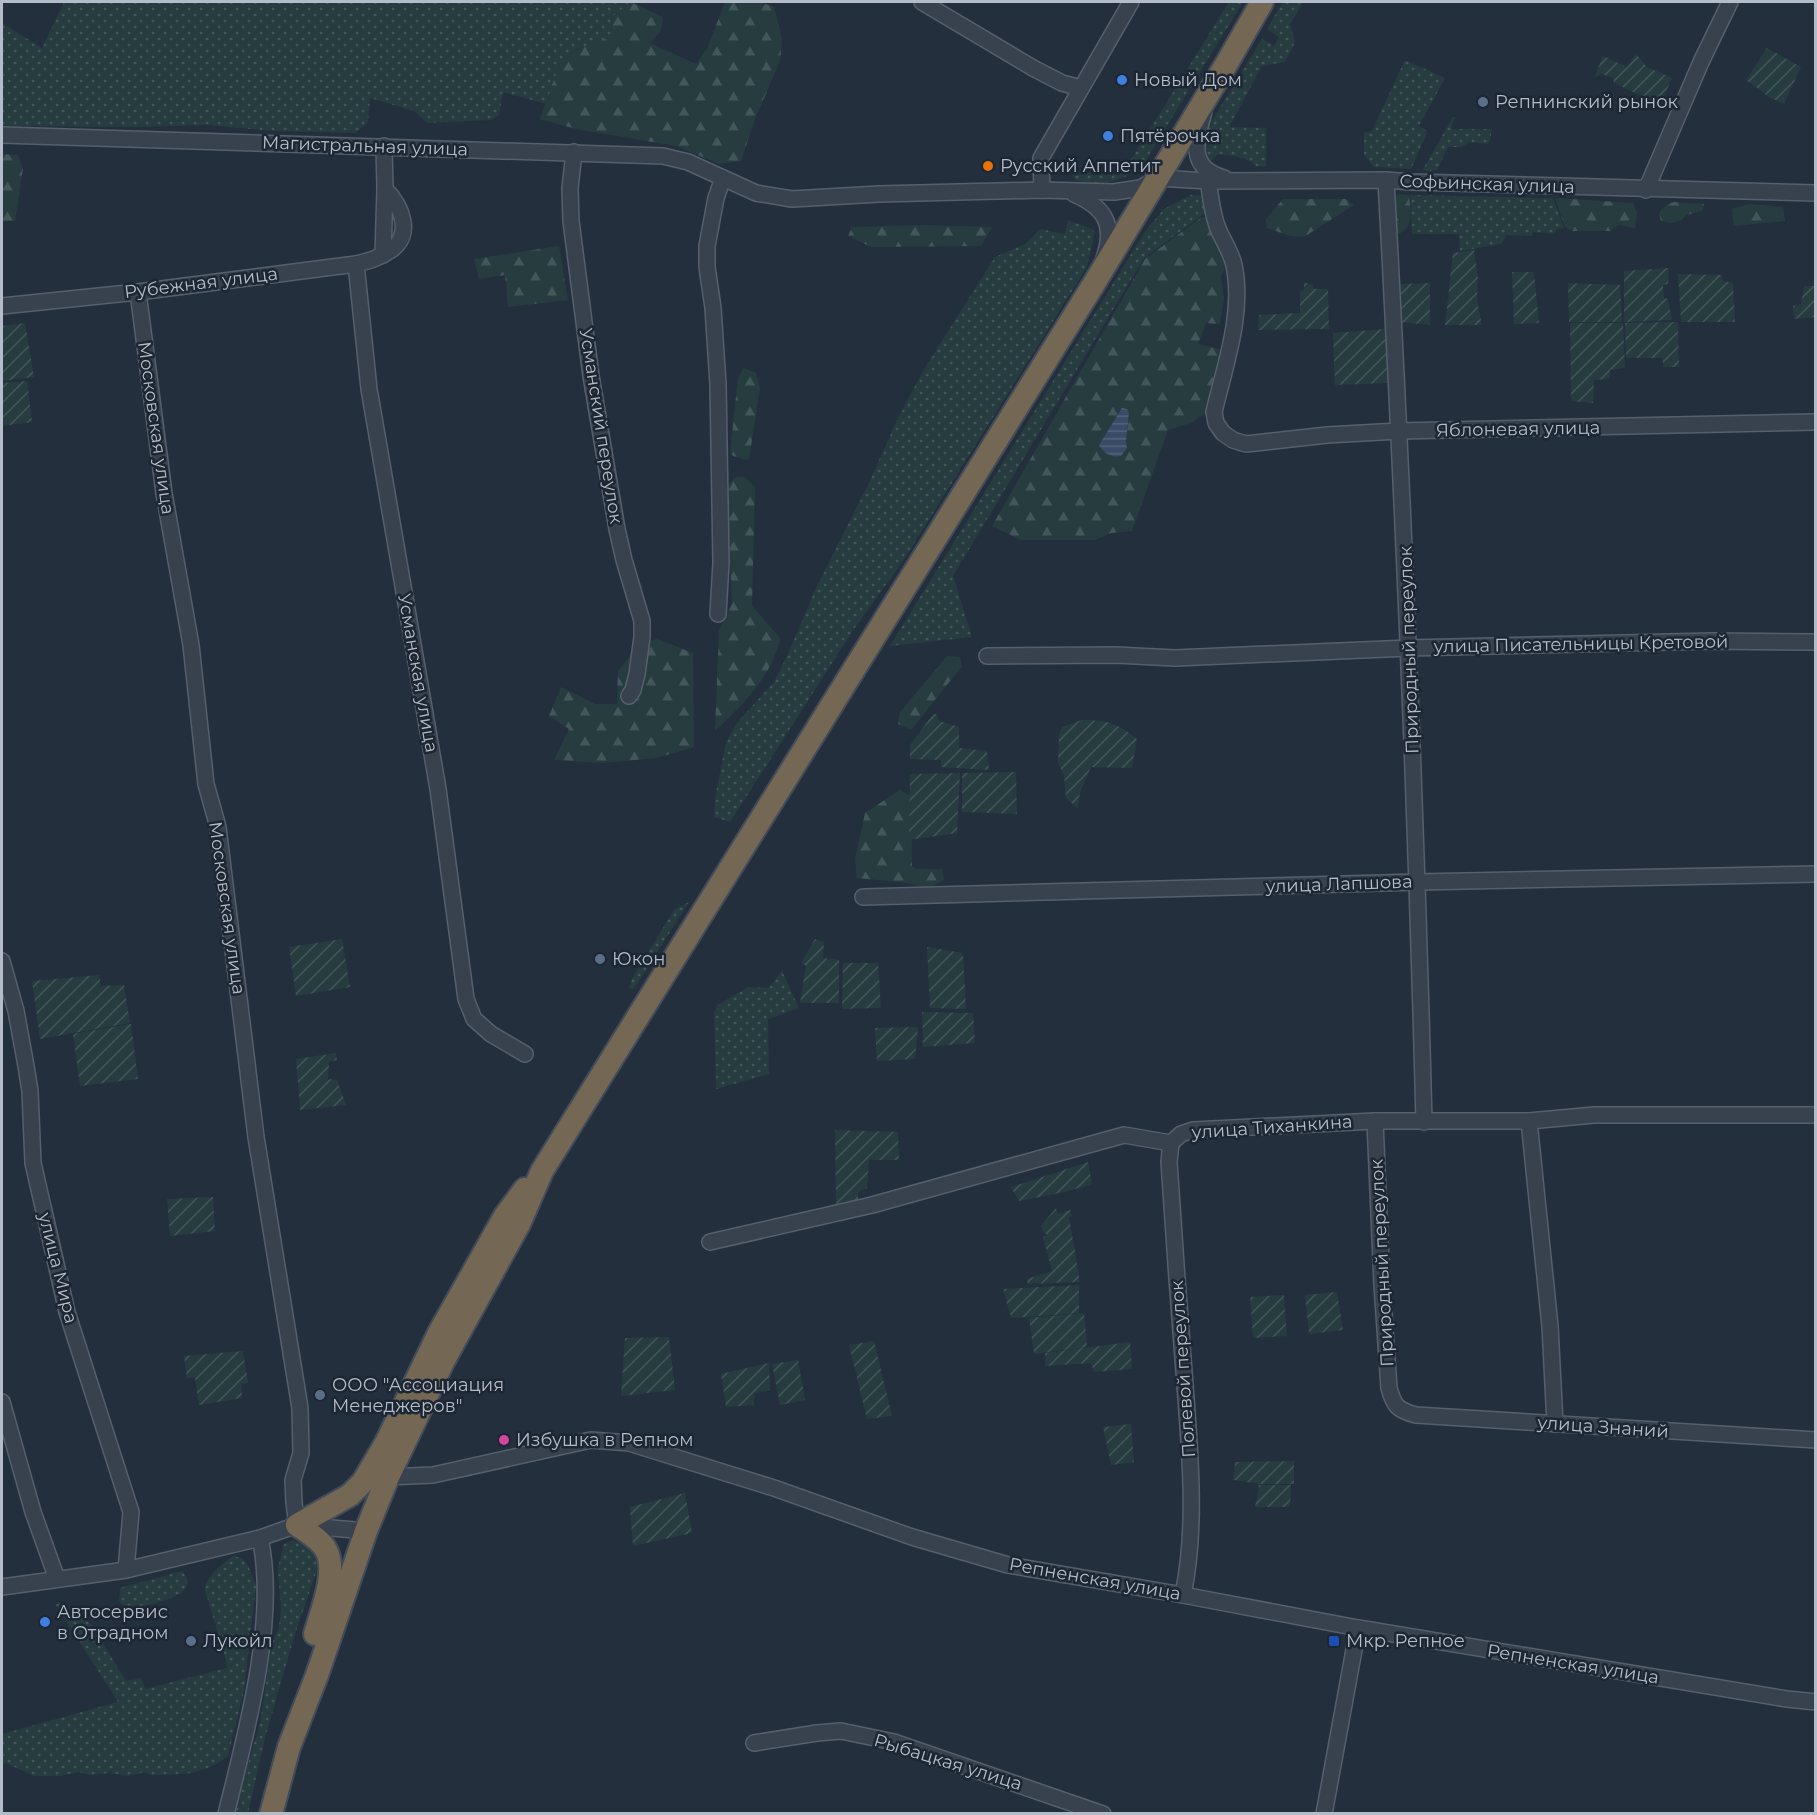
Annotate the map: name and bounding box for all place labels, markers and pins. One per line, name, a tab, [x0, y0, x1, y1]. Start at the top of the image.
place label: Новый Дом	[1134, 69, 1242, 91]
marker: Новый Дом	[1115, 73, 1129, 87]
place label: Репнинский рынок	[1495, 91, 1679, 113]
marker: Репнинский рынок	[1476, 95, 1490, 109]
place label: Пятёрочка	[1120, 125, 1220, 147]
marker: Пятёрочка	[1101, 129, 1115, 143]
place label: Русский Аппетит	[1000, 155, 1161, 177]
marker: Русский Аппетит	[981, 159, 995, 173]
place label: Юкон	[612, 948, 665, 970]
marker: Юкон	[593, 952, 607, 966]
place label: ООО "Ассоциация Менеджеров"	[332, 1374, 504, 1417]
marker: ООО "Ассоциация Менеджеров"	[313, 1388, 327, 1402]
place label: Избушка в Репном	[516, 1429, 694, 1451]
marker: Избушка в Репном	[497, 1433, 511, 1447]
place label: Автосервис в Отрадном	[57, 1601, 169, 1644]
marker: Автосервис в Отрадном	[38, 1615, 52, 1629]
place label: Лукойл	[203, 1630, 273, 1652]
place label: Мкр. Репное	[1346, 1630, 1465, 1652]
marker: Лукойл	[184, 1634, 198, 1648]
marker: Мкр. Репное	[1327, 1634, 1341, 1648]

